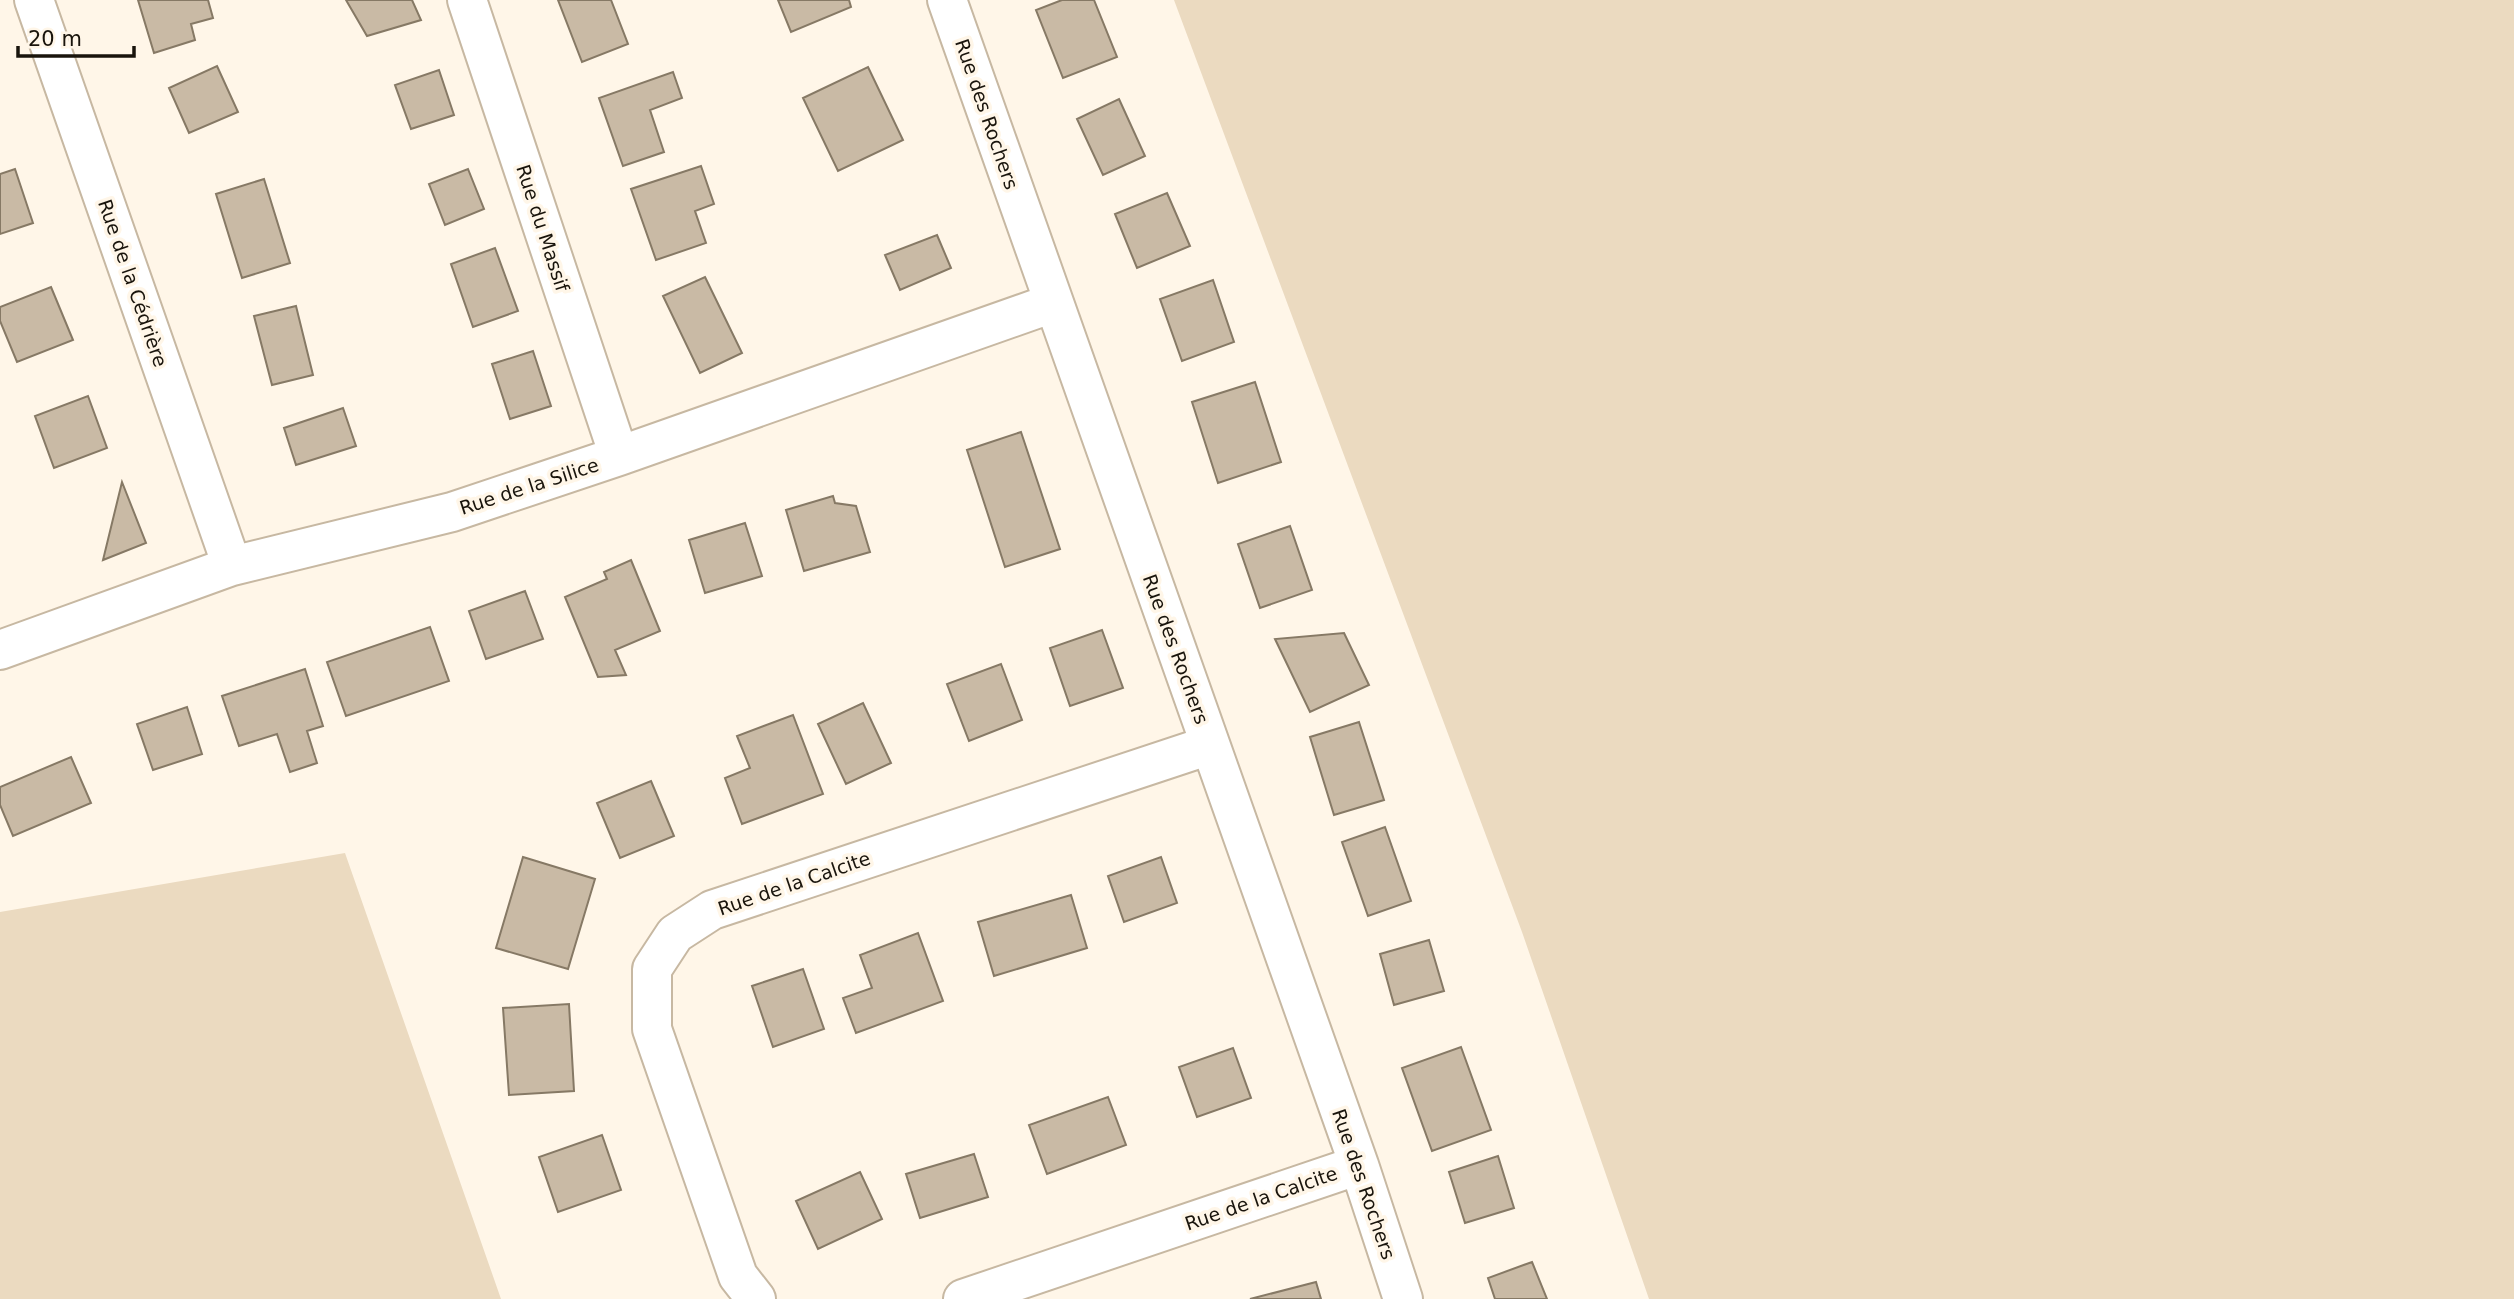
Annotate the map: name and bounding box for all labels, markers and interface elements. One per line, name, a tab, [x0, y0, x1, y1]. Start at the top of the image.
scale bar	[18, 14, 133, 58]
text: 20 m	[28, 27, 82, 51]
street label: Rue des Rochers	[951, 36, 1023, 192]
street label: Rue du Massif	[512, 162, 574, 295]
street label: Rue de la Cédrière	[94, 196, 172, 370]
street label: Rue de la Silice	[457, 453, 601, 519]
street label: Rue des Rochers	[1139, 571, 1213, 727]
street label: Rue de la Calcite	[715, 847, 873, 919]
street label: Rue des Rochers	[1328, 1106, 1400, 1262]
street label: Rue de la Calcite	[1182, 1162, 1340, 1234]

